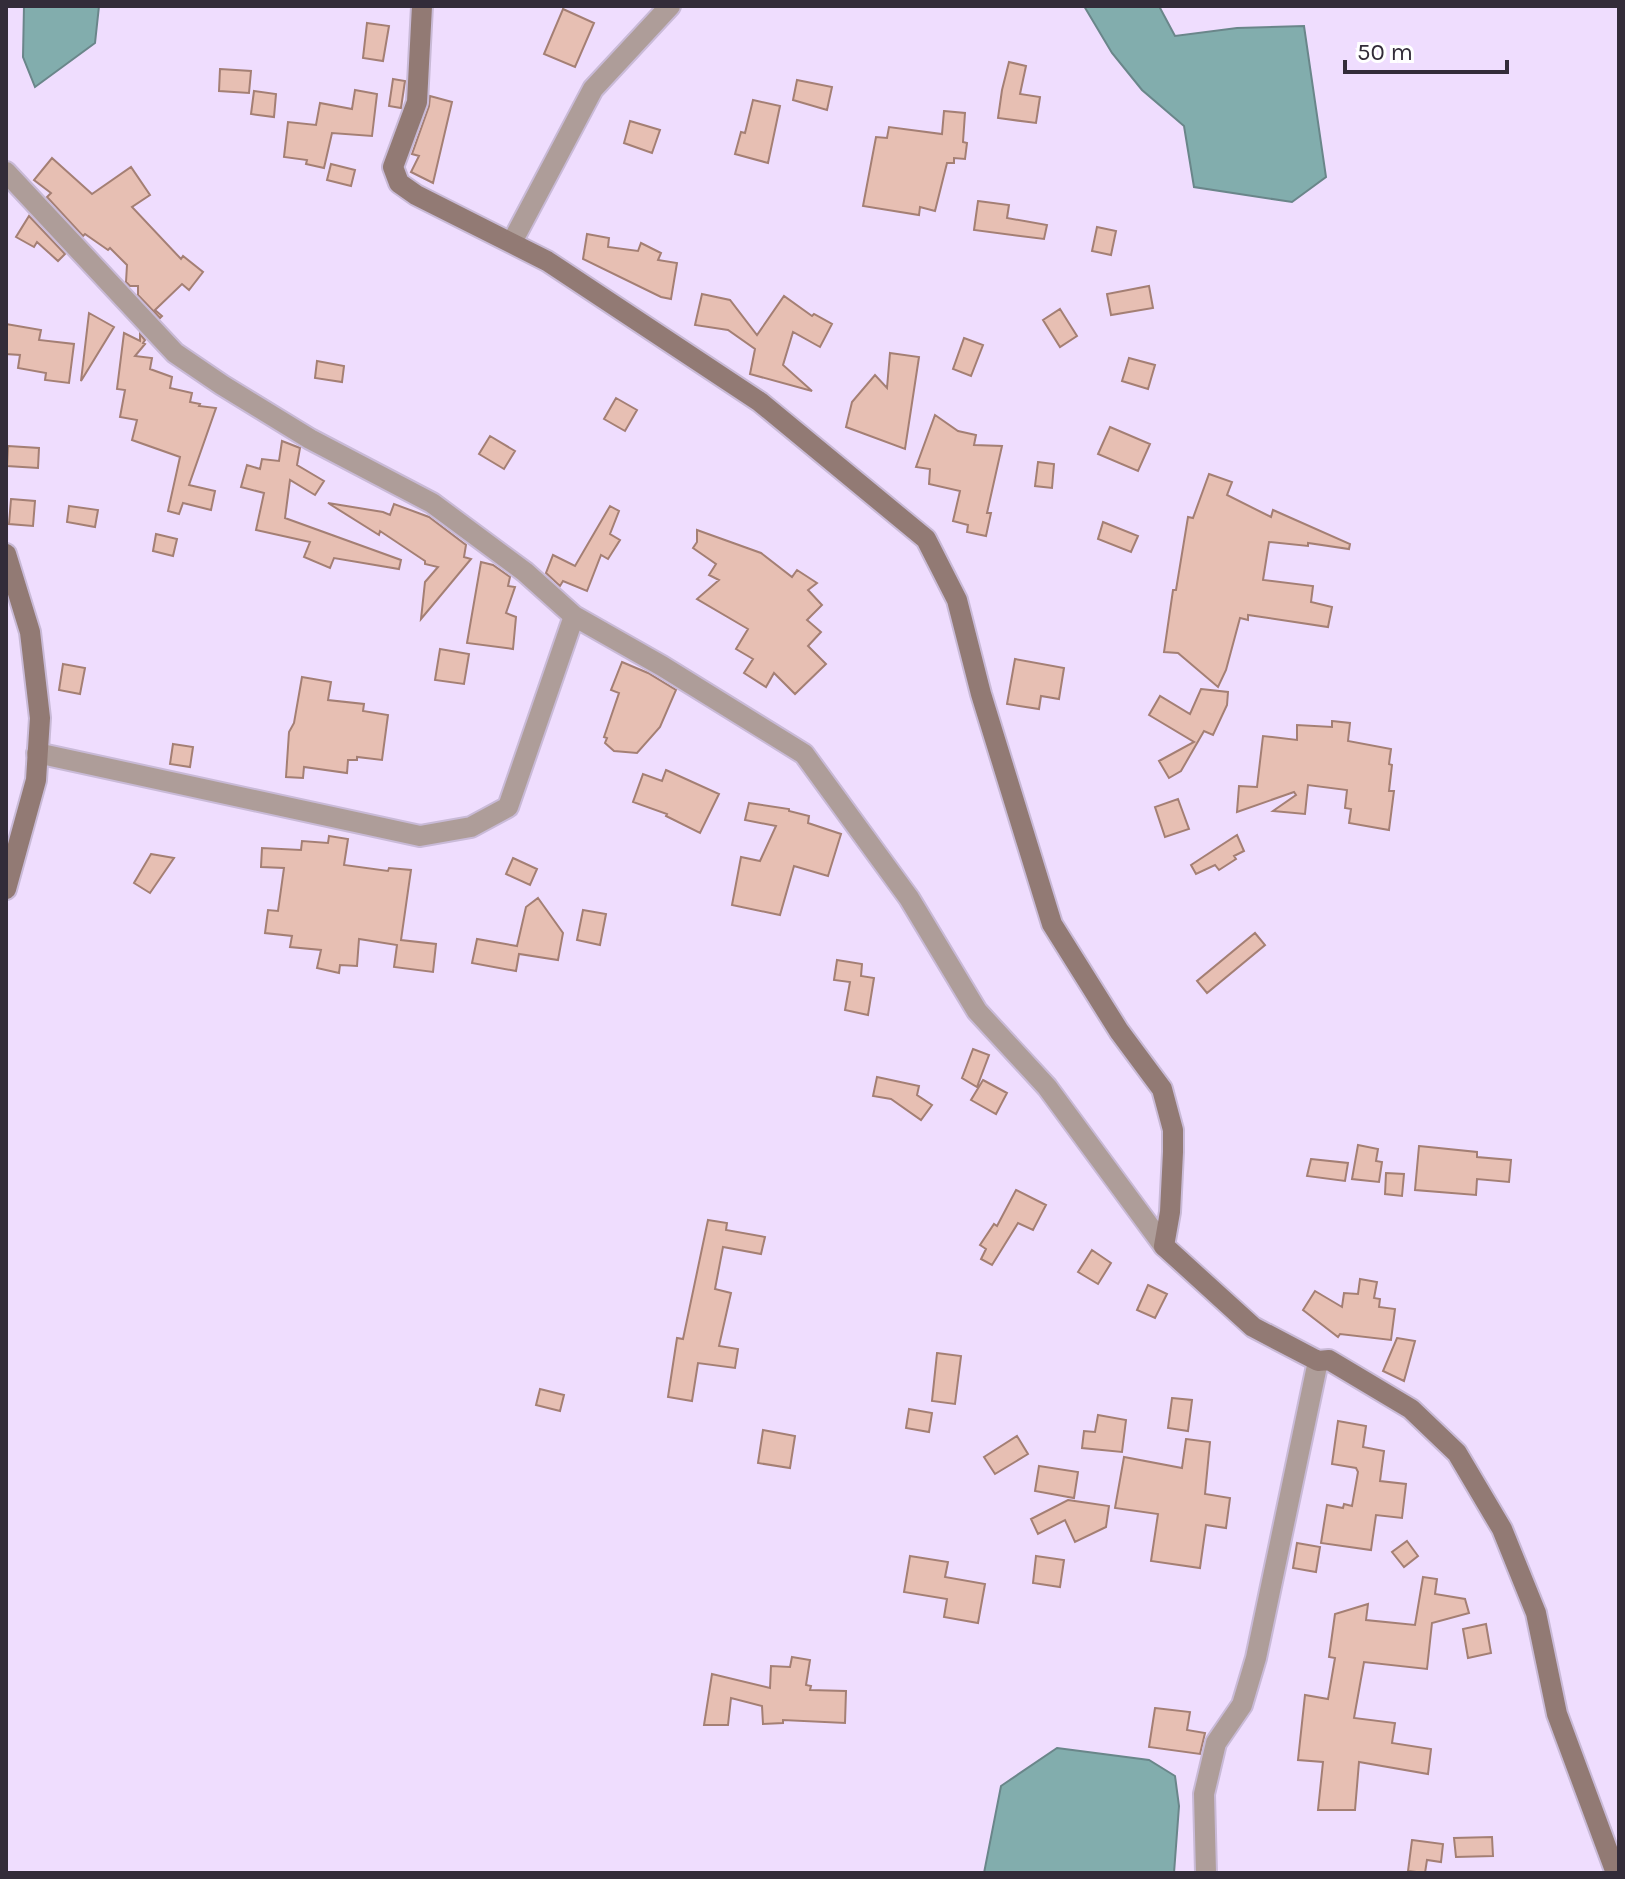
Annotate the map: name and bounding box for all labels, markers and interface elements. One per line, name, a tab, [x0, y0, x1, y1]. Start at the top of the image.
scale bar	[1345, 24, 1507, 74]
text: 50 m	[1357, 38, 1413, 66]

